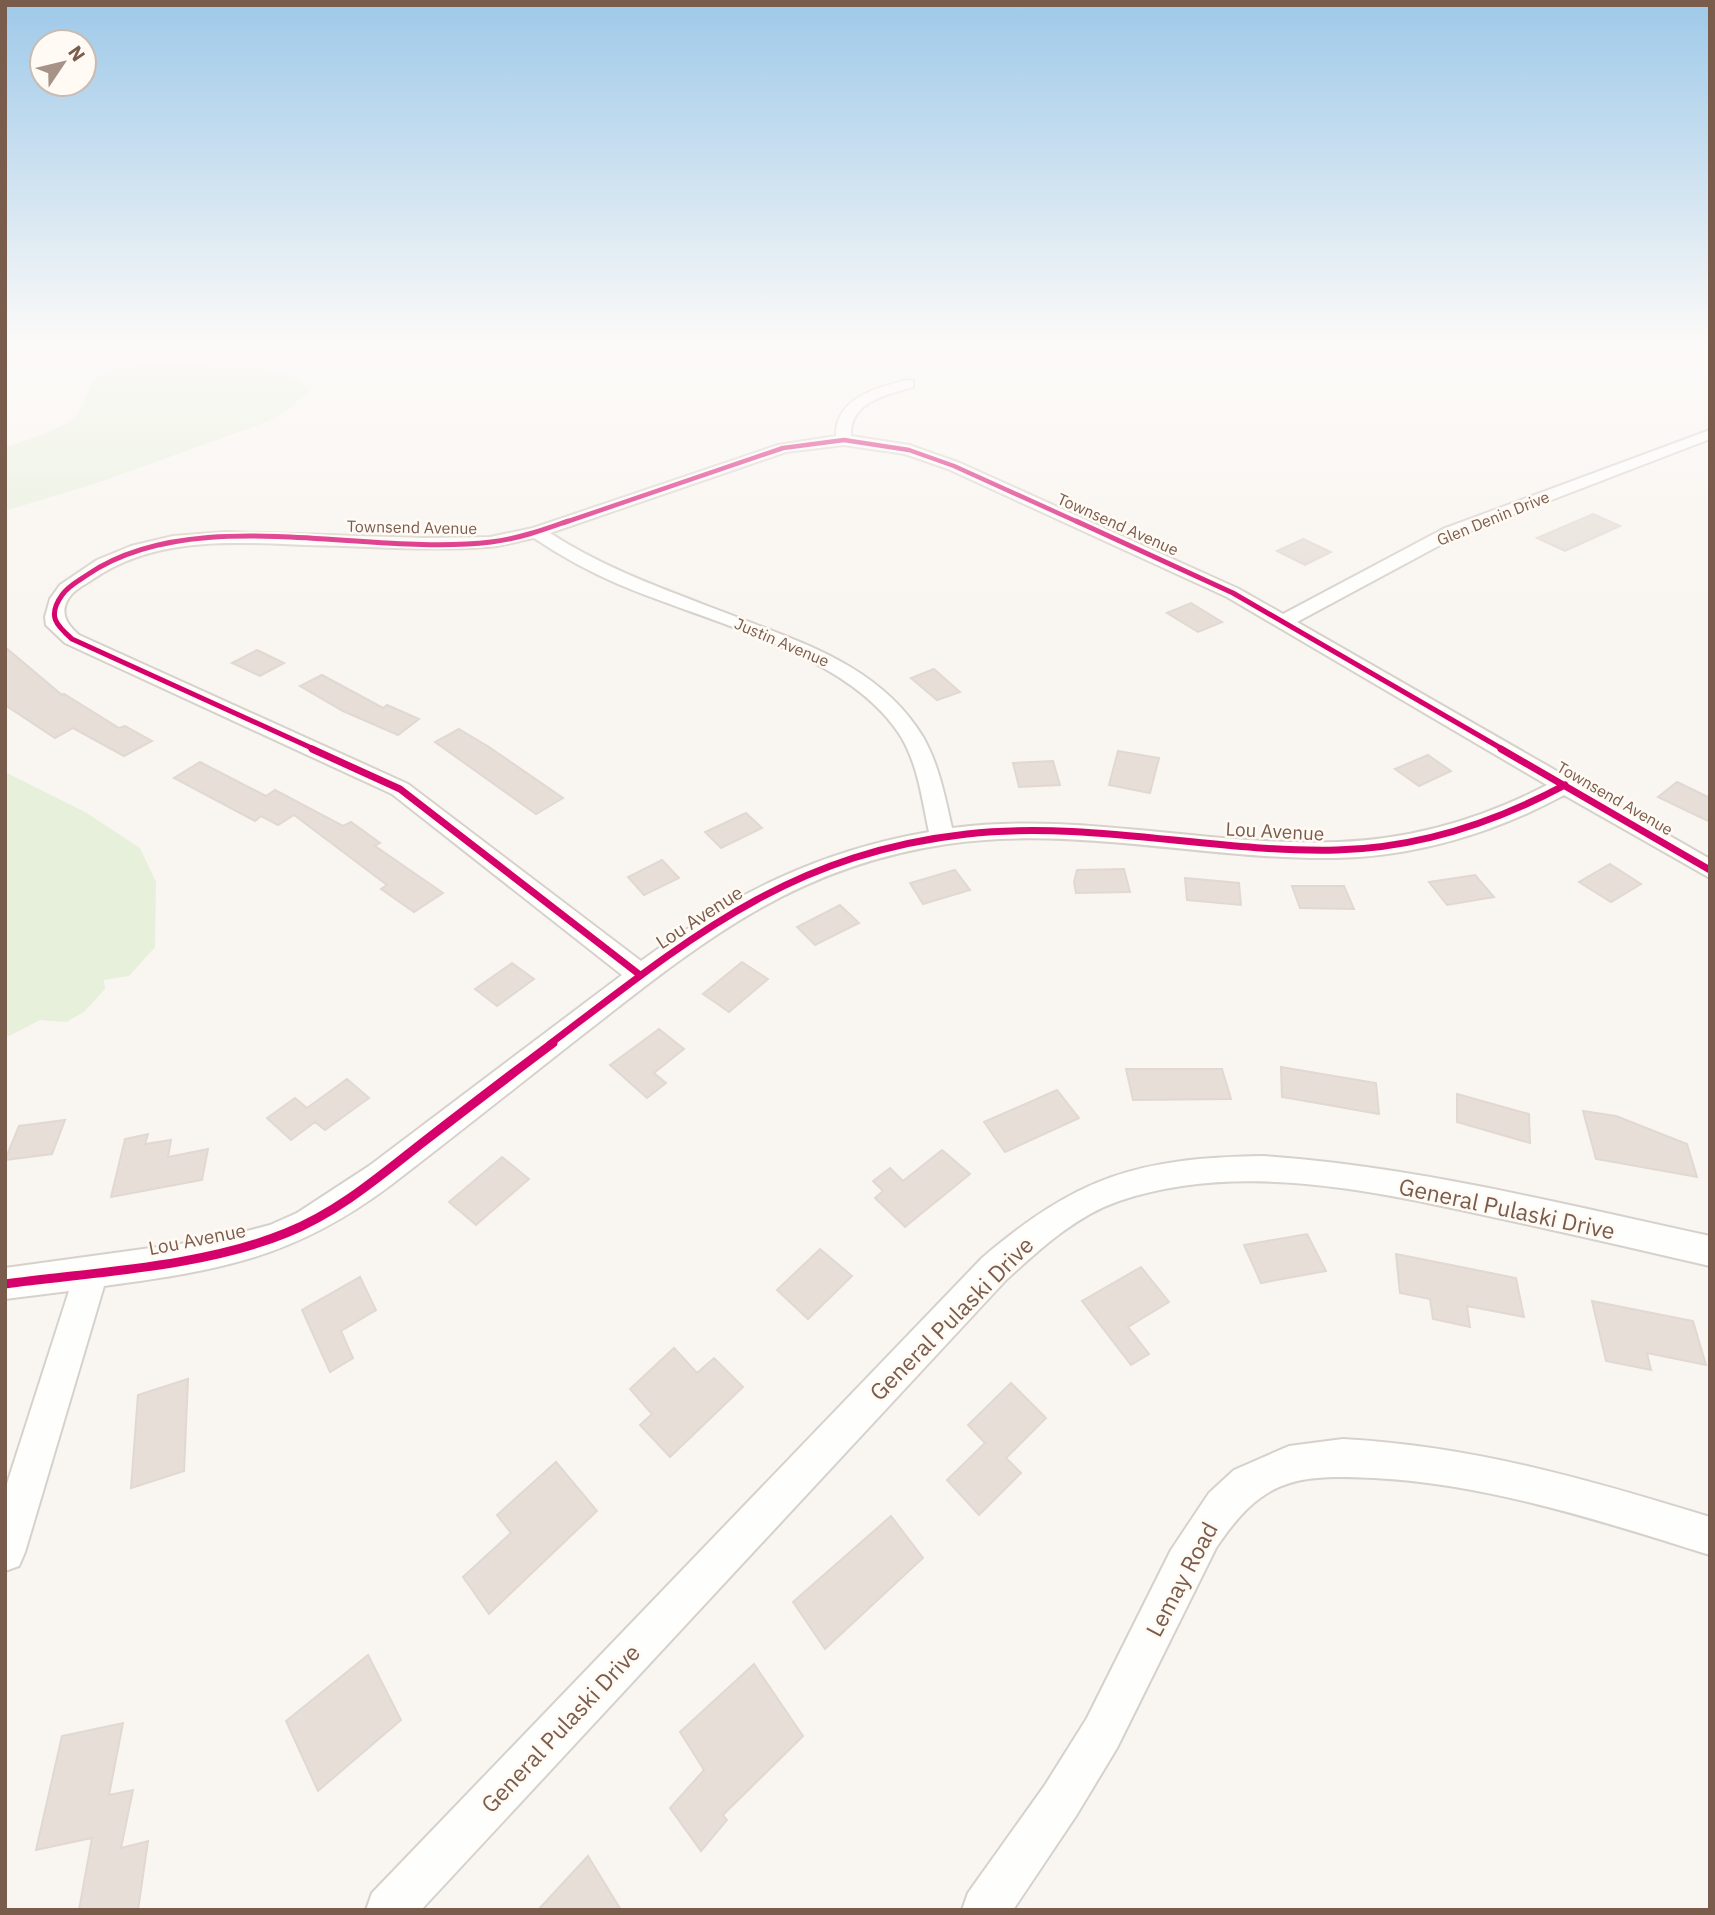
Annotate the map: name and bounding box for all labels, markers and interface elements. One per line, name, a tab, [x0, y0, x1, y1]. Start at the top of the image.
north arrow	[28, 28, 98, 98]
text: N	[63, 41, 91, 66]
street label: Glen Denin Drive	[1434, 486, 1552, 550]
street label: Townsend Avenue	[1054, 488, 1182, 560]
street label: Townsend Avenue	[347, 516, 478, 538]
street label: Justin Avenue	[732, 613, 833, 671]
street label: Townsend Avenue	[1553, 757, 1677, 839]
street label: Lou Avenue	[1225, 816, 1325, 846]
street label: Lou Avenue	[651, 880, 747, 954]
street label: General Pulaski Drive	[1396, 1170, 1618, 1246]
street label: Lou Avenue	[146, 1218, 248, 1260]
street label: General Pulaski Drive	[863, 1230, 1039, 1406]
street label: Lemay Road	[1138, 1516, 1224, 1642]
street label: General Pulaski Drive	[474, 1637, 646, 1819]

